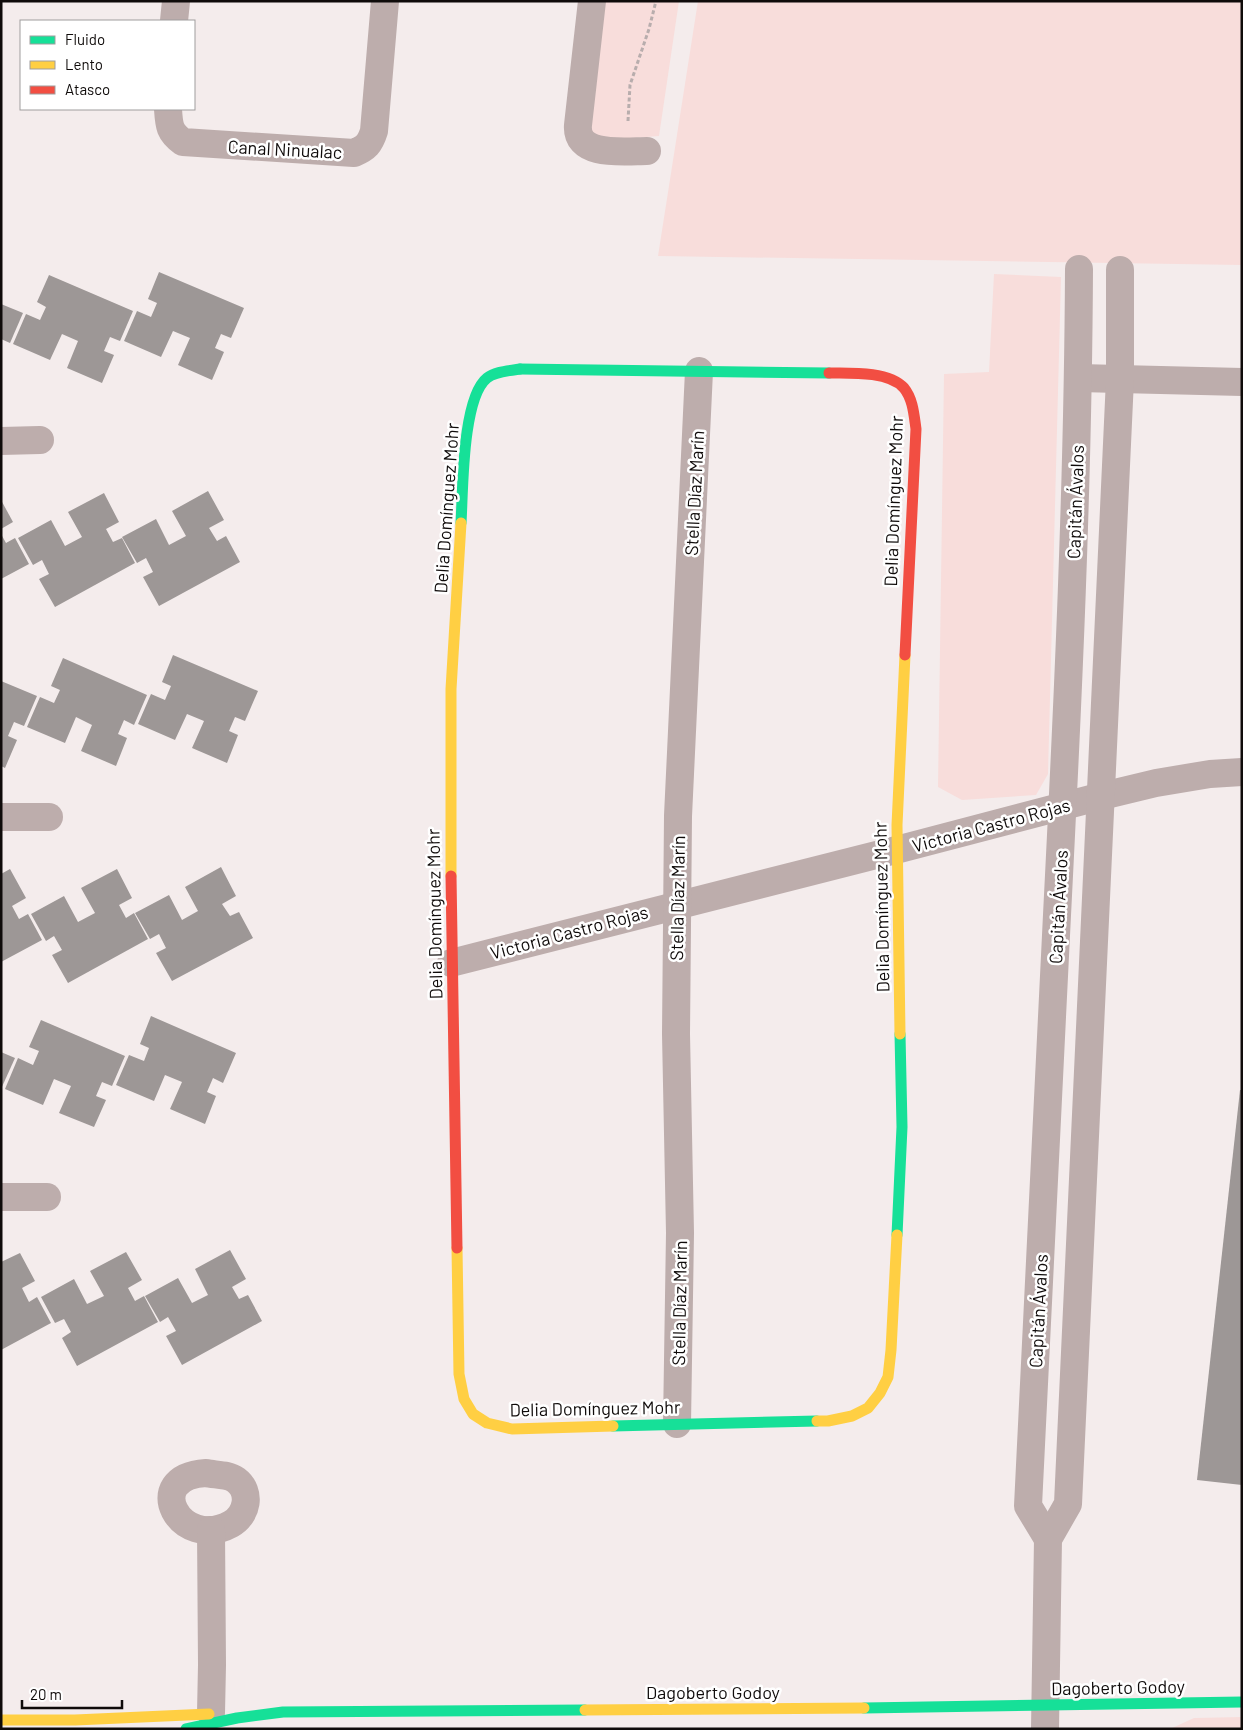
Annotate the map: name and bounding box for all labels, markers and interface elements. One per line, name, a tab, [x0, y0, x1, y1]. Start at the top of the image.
legend	[20, 20, 195, 110]
text: Fluido	[65, 30, 105, 48]
text: Lento	[65, 55, 103, 73]
text: Atasco	[65, 80, 110, 98]
street label: Canal Ninualac	[227, 135, 343, 163]
street label: Delia Domínguez Mohr	[879, 415, 907, 587]
street label: Delia Domínguez Mohr	[429, 421, 463, 594]
street label: Stella Díaz Marín	[680, 430, 708, 556]
street label: Capitán Ávalos	[1062, 445, 1088, 559]
street label: Victoria Castro Rojas	[910, 793, 1072, 857]
street label: Delia Domínguez Mohr	[869, 821, 893, 993]
street label: Delia Domínguez Mohr	[422, 828, 446, 1000]
street label: Stella Díaz Marín	[665, 835, 689, 961]
street label: Capitán Ávalos	[1044, 849, 1072, 965]
street label: Victoria Castro Rojas	[488, 900, 650, 964]
street label: Stella Díaz Marín	[667, 1240, 691, 1366]
street label: Capitán Ávalos	[1024, 1253, 1052, 1369]
street label: Delia Domínguez Mohr	[509, 1396, 681, 1420]
street label: Dagoberto Godoy	[1051, 1675, 1185, 1699]
scale bar	[22, 1678, 122, 1710]
street label: Dagoberto Godoy	[646, 1681, 780, 1703]
text: 20 m	[30, 1685, 62, 1703]

